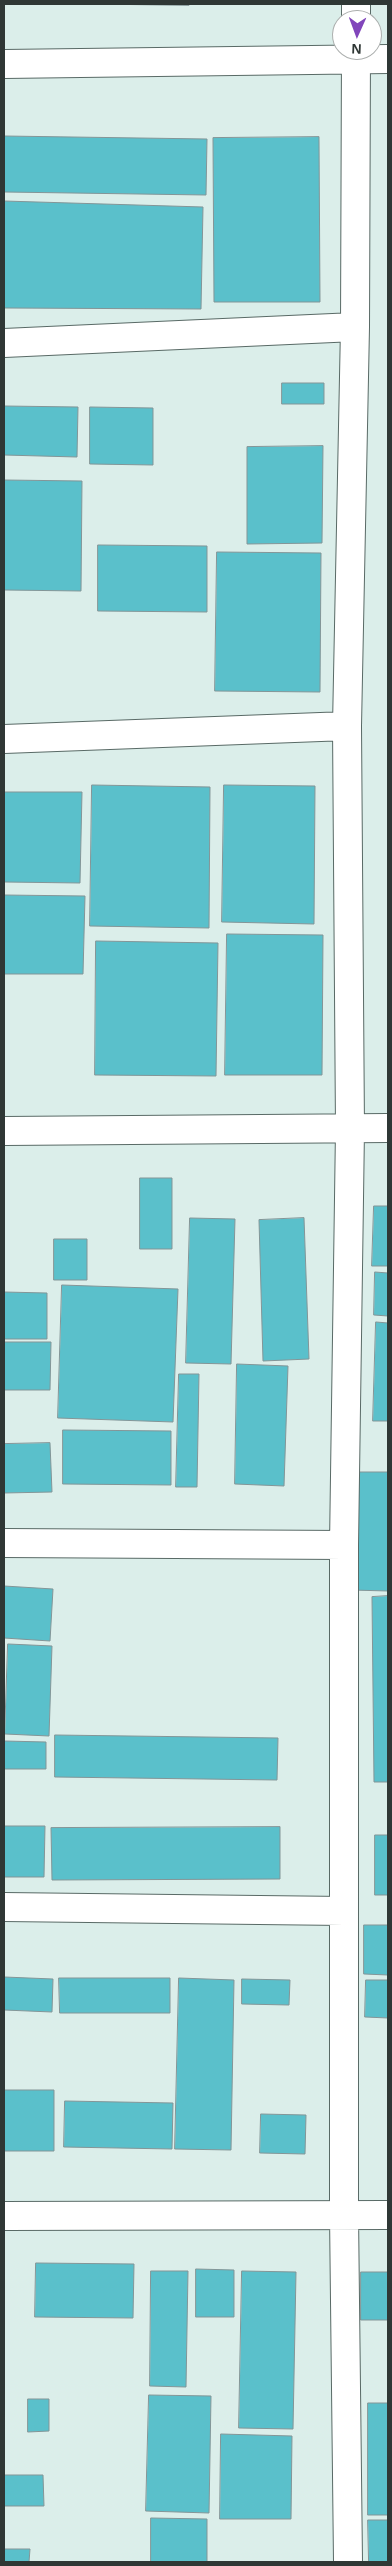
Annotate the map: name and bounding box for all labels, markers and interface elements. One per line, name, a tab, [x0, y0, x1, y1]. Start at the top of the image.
north arrow	[332, 10, 382, 60]
text: N	[351, 41, 362, 57]

